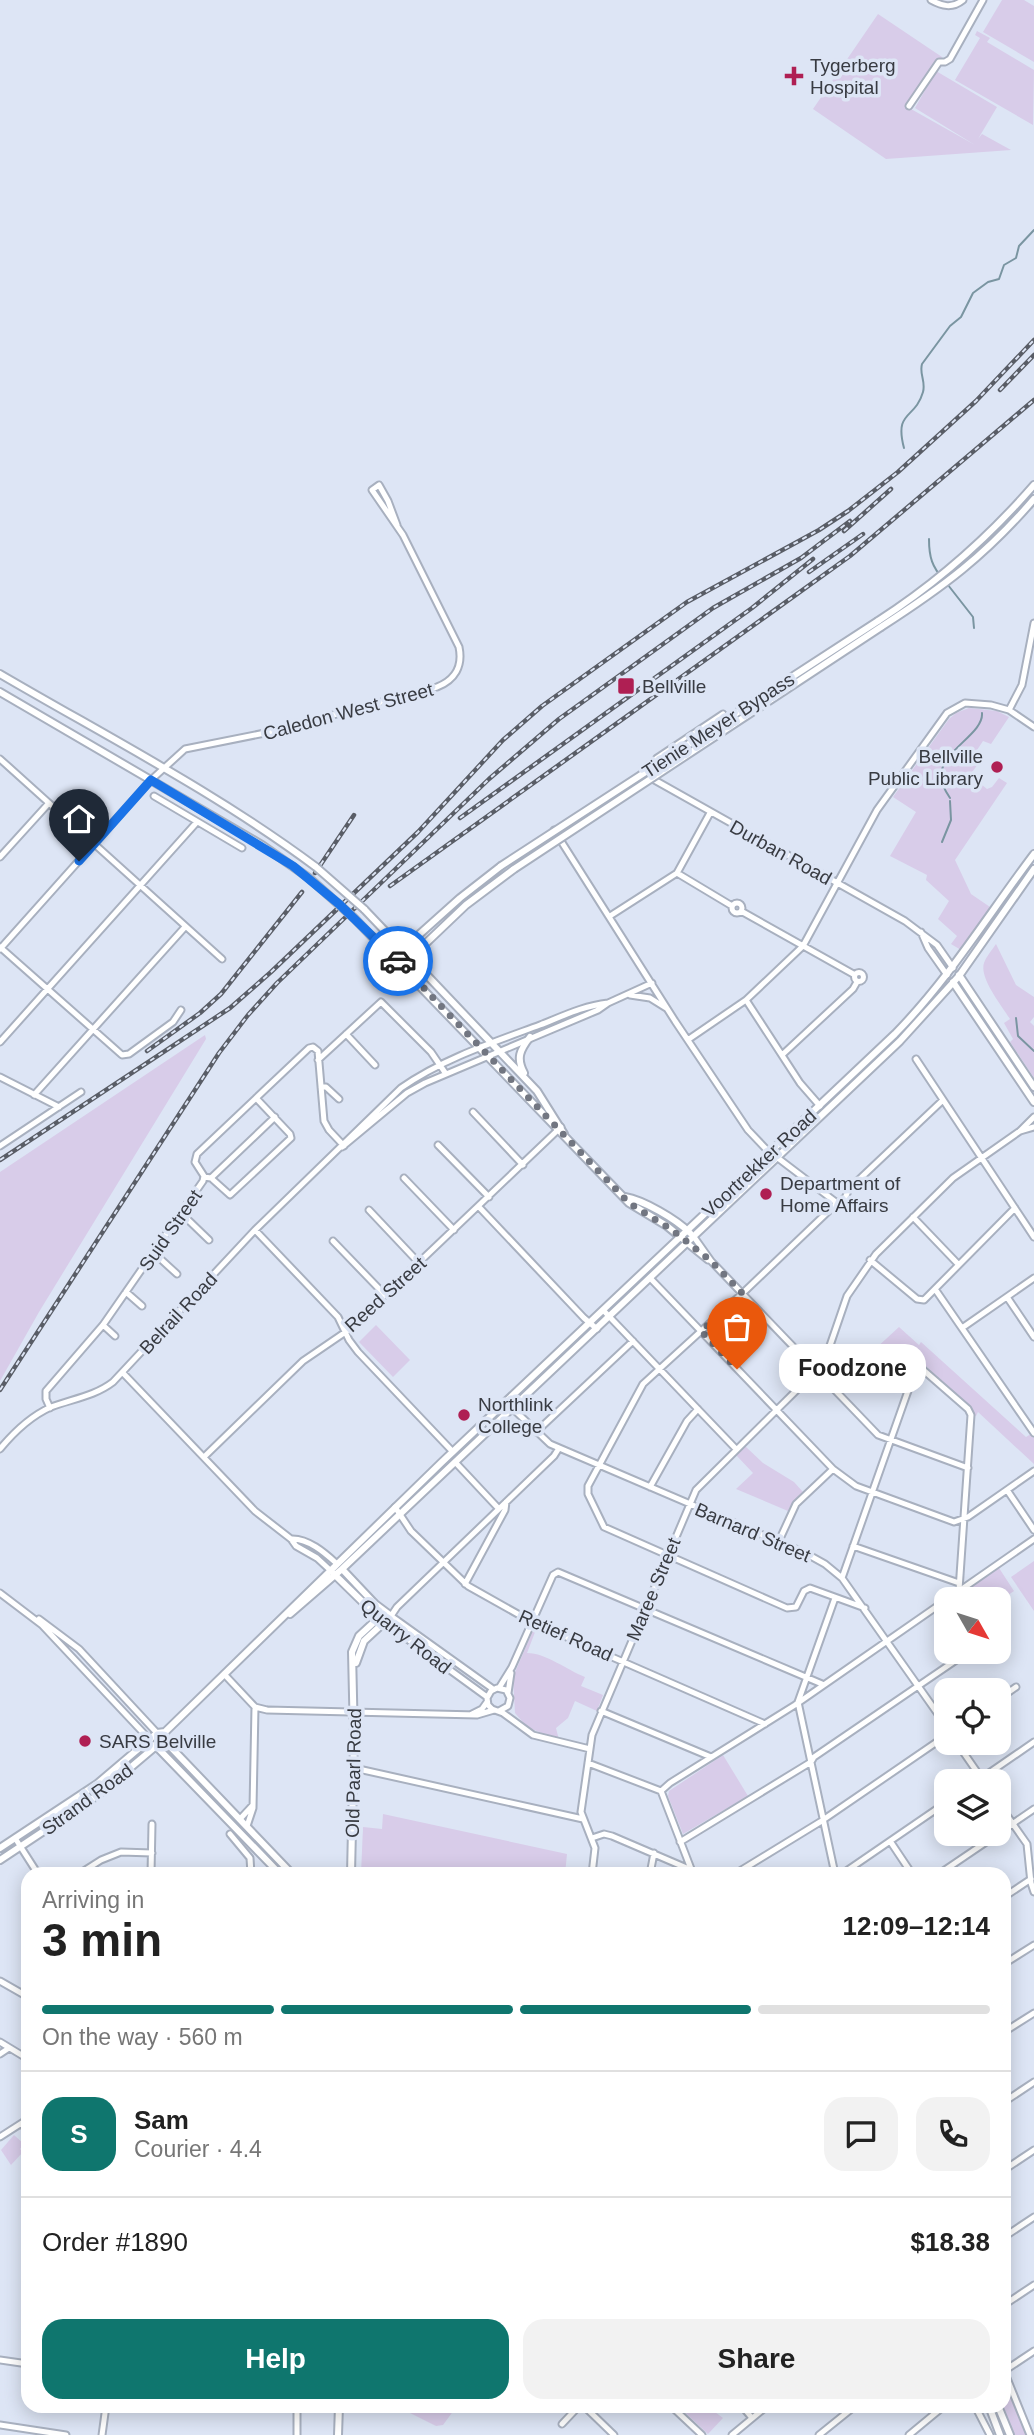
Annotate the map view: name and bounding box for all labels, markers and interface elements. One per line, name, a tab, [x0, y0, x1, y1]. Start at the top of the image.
place label: Tygerberg Hospital	[810, 55, 896, 98]
marker: Tygerberg Hospital	[784, 66, 804, 86]
street label: Tienie Meyer Bypass	[638, 668, 798, 782]
marker: Bellville	[616, 676, 636, 696]
place label: Bellville	[642, 676, 706, 697]
street label: Caledon West Street	[261, 679, 436, 744]
place label: Bellville Public Library	[868, 746, 983, 789]
marker: Bellville Public Library	[989, 759, 1005, 775]
pin	[49, 789, 109, 861]
icon: home	[60, 800, 98, 838]
street label: Durban Road	[726, 816, 835, 889]
courier	[363, 926, 433, 996]
icon: car	[379, 942, 417, 980]
street label: Voortrekker Road	[698, 1105, 821, 1221]
place label: Department of Home Affairs	[780, 1173, 901, 1216]
street label: Suid Street	[135, 1185, 206, 1275]
marker: Department of Home Affairs	[758, 1186, 774, 1202]
street label: Reed Street	[341, 1252, 431, 1336]
street label: Belrail Road	[135, 1268, 221, 1358]
pin	[707, 1297, 767, 1369]
icon: bag	[718, 1308, 756, 1346]
callout: Foodzone	[779, 1344, 926, 1394]
text: Foodzone	[798, 1355, 907, 1381]
place label: Northlink College	[478, 1394, 553, 1437]
marker: Northlink College	[456, 1407, 472, 1423]
street label: Barnard Street	[692, 1499, 814, 1567]
street label: Maree Street	[622, 1534, 685, 1644]
north arrow	[934, 1587, 1012, 1664]
map controls	[934, 1587, 1011, 1846]
street label: Quarry Road	[356, 1595, 455, 1678]
street label: Retief Road	[516, 1605, 616, 1665]
button: locate	[934, 1678, 1011, 1755]
street label: Old Paarl Road	[342, 1708, 365, 1838]
place label: SARS Belville	[99, 1731, 216, 1752]
marker: SARS Belville	[77, 1733, 93, 1749]
street label: Strand Road	[38, 1760, 137, 1839]
button: layers	[934, 1769, 1011, 1846]
text: Arriving in	[42, 1887, 144, 1913]
text: 12:09–12:14	[843, 1911, 990, 1941]
text: 3 min	[42, 1914, 162, 1966]
text: On the way · 560 m	[42, 2024, 243, 2050]
button: chat	[824, 2097, 898, 2171]
button: phone	[916, 2097, 990, 2171]
text: Sam	[134, 2105, 189, 2135]
text: S	[70, 2119, 88, 2149]
text: Courier · 4.4	[134, 2136, 262, 2162]
text: Order #1890	[42, 2227, 188, 2257]
text: $18.38	[910, 2227, 990, 2257]
button: Help	[42, 2319, 509, 2399]
button: Share	[523, 2319, 990, 2399]

